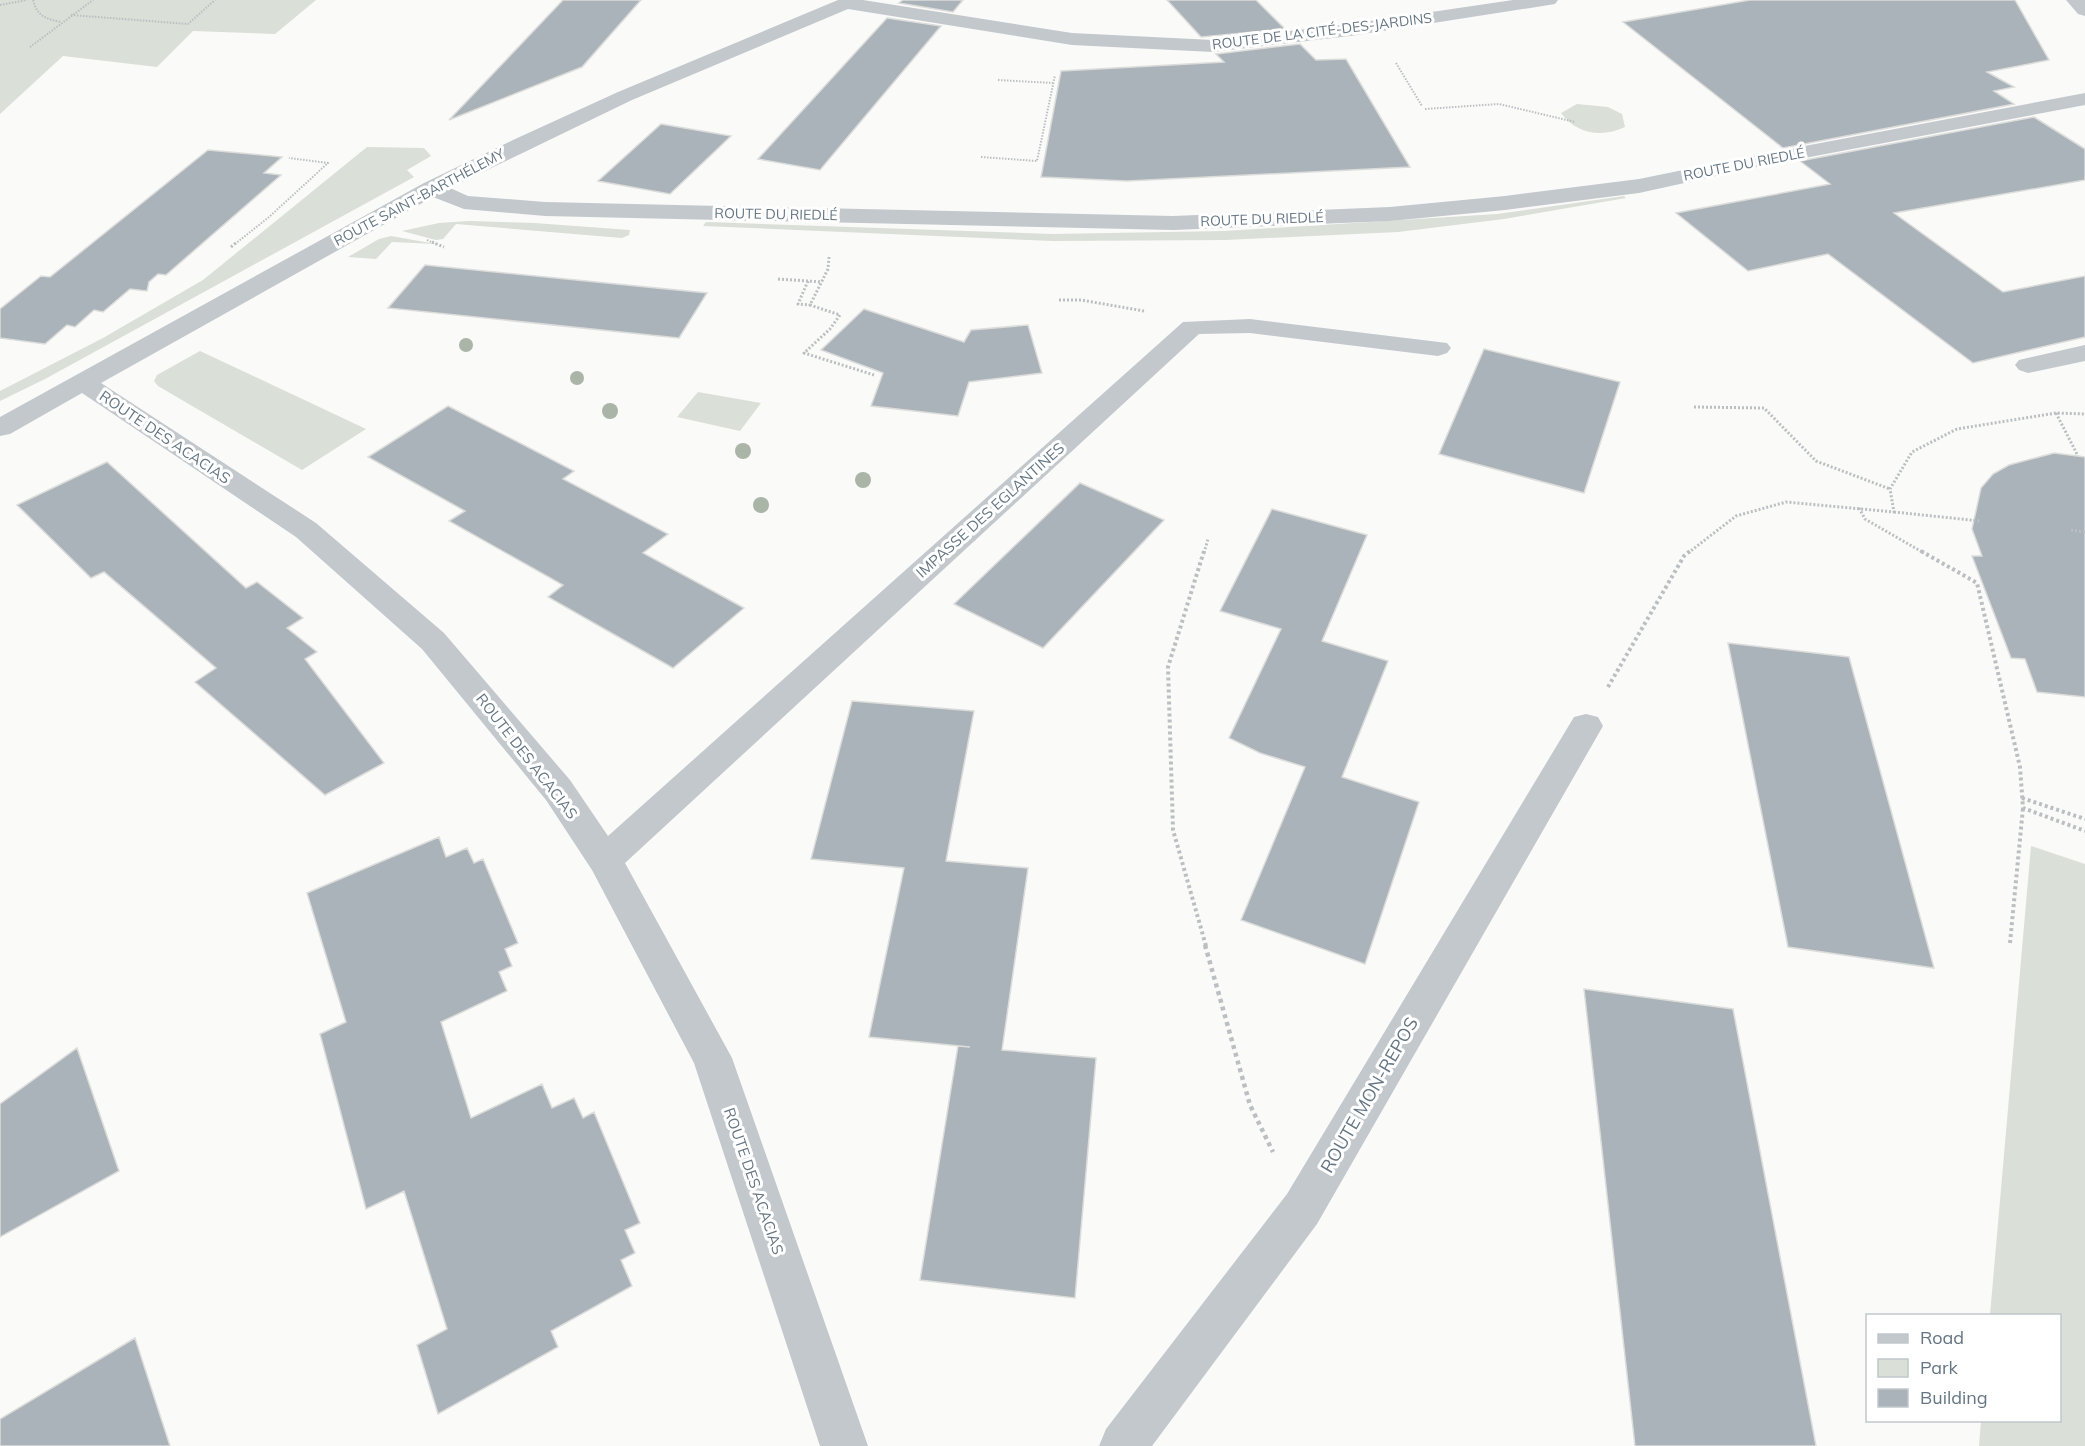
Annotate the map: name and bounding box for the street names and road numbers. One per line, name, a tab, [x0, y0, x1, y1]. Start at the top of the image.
street label: ROUTE DE LA CITÉ-DES-JARDINS	[1211, 9, 1433, 53]
street label: ROUTE DU RIEDLÉ	[1682, 143, 1806, 185]
street label: ROUTE SAINT-BARTHÉLEMY	[331, 144, 508, 250]
street label: ROUTE DU RIEDLÉ	[714, 204, 838, 224]
street label: ROUTE DU RIEDLÉ	[1200, 208, 1324, 230]
street label: ROUTE DES ACACIAS	[96, 386, 234, 488]
street label: IMPASSE DES EGLANTINES	[912, 438, 1068, 582]
street label: ROUTE DES ACACIAS	[472, 690, 582, 822]
street label: ROUTE MON-REPOS	[1315, 1013, 1423, 1177]
street label: ROUTE DES ACACIAS	[720, 1105, 788, 1257]

